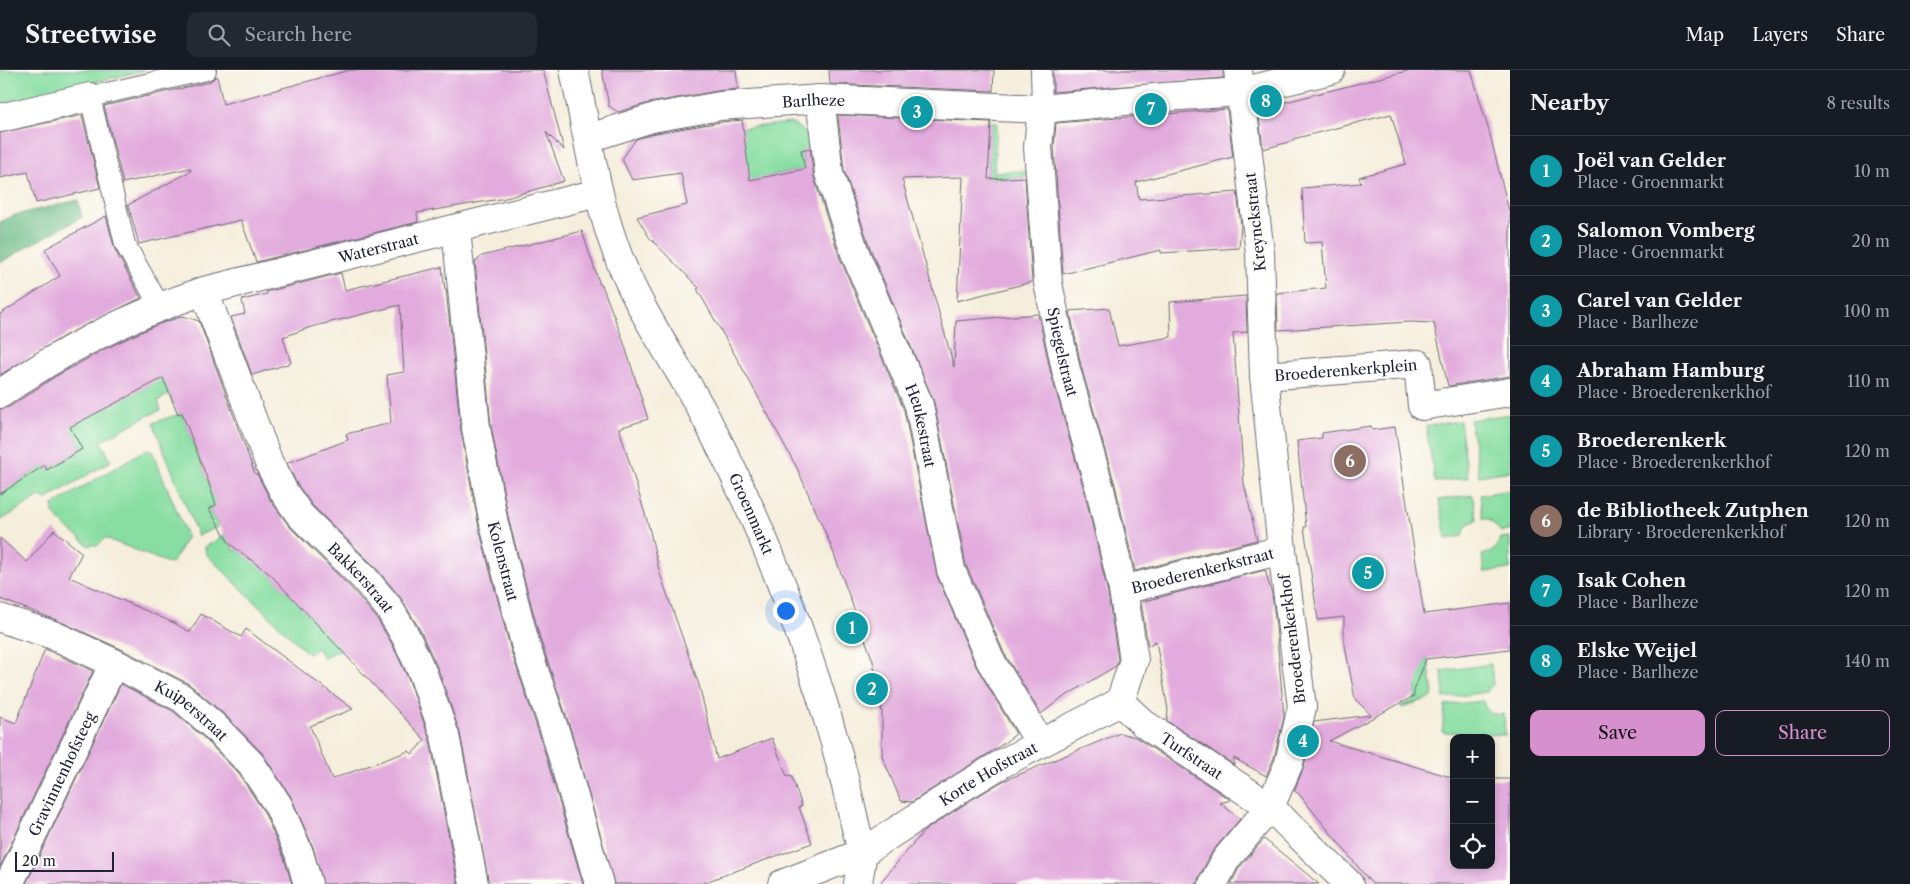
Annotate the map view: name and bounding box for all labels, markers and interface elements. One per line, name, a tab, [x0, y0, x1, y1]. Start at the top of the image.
search box	[187, 12, 537, 57]
text: Streetwise	[25, 20, 157, 49]
icon: search	[205, 21, 233, 49]
text: Search here	[245, 23, 352, 46]
text: Map	[1686, 24, 1724, 46]
text: Layers	[1752, 24, 1808, 46]
text: Share	[1836, 24, 1885, 46]
pin: 8	[1250, 82, 1282, 120]
street label: Barlheze	[781, 89, 846, 111]
pin: 7	[1135, 90, 1167, 128]
text: Nearby	[1530, 90, 1609, 115]
pin: 3	[901, 93, 933, 131]
text: 8 results	[1827, 93, 1890, 113]
text: Joël van Gelder	[1577, 149, 1726, 172]
text: 1	[1542, 161, 1550, 181]
text: 10 m	[1854, 161, 1890, 181]
street label: Kreynckstraat	[1240, 171, 1270, 272]
text: Place · Groenmarkt	[1577, 172, 1724, 192]
text: Salomon Vomberg	[1577, 219, 1755, 242]
street label: Waterstraat	[335, 228, 421, 267]
text: 2	[1541, 231, 1551, 251]
text: 20 m	[1851, 231, 1890, 251]
text: Place · Groenmarkt	[1577, 242, 1724, 262]
text: Carel van Gelder	[1577, 289, 1742, 312]
text: 3	[1541, 301, 1551, 321]
text: 100 m	[1844, 301, 1890, 321]
street label: Spiegelstraat	[1044, 305, 1083, 399]
text: Place · Barlheze	[1577, 312, 1698, 332]
street label: Broederenkerkplein	[1274, 355, 1419, 385]
text: Abraham Hamburg	[1577, 359, 1764, 382]
text: 4	[1541, 371, 1551, 391]
text: 110 m	[1847, 371, 1890, 391]
street label: Heukestraat	[902, 381, 941, 470]
text: Place · Broederenkerkhof	[1577, 382, 1771, 402]
text: Broederenkerk	[1577, 429, 1726, 452]
text: 5	[1542, 441, 1550, 461]
text: 120 m	[1845, 441, 1890, 461]
pin: 6	[1334, 442, 1366, 480]
text: Place · Broederenkerkhof	[1577, 452, 1771, 472]
street label: Groenmarkt	[725, 470, 778, 558]
text: de Bibliotheek Zutphen	[1577, 499, 1809, 522]
text: 6	[1541, 511, 1551, 531]
text: 120 m	[1845, 511, 1890, 531]
street label: Kolenstraat	[484, 519, 523, 604]
text: Library · Broederenkerkhof	[1577, 522, 1785, 542]
street label: Bakkerstraat	[324, 538, 399, 616]
street label: Broederenkerkstraat	[1129, 543, 1276, 597]
pin: 5	[1352, 554, 1384, 592]
text: Isak Cohen	[1577, 569, 1686, 592]
street label: Broederenkerkhof	[1274, 571, 1309, 705]
text: 7	[1542, 581, 1550, 601]
text: 120 m	[1845, 581, 1890, 601]
text: Place · Barlheze	[1577, 592, 1698, 612]
your location	[773, 598, 799, 624]
pin: 1	[836, 609, 868, 647]
text: Elske Weijel	[1577, 639, 1697, 662]
text: 8	[1541, 651, 1551, 671]
text: 140 m	[1845, 651, 1890, 671]
text: Place · Barlheze	[1577, 662, 1698, 682]
pin: 2	[856, 670, 888, 708]
street label: Kuiperstraat	[151, 676, 233, 745]
street label: Gravinnenhofsteeg	[24, 708, 99, 839]
button: Save	[1530, 710, 1705, 756]
button: Share	[1715, 710, 1890, 756]
pin: 4	[1287, 722, 1319, 760]
street label: Turfstraat	[1157, 728, 1227, 783]
map controls	[1450, 734, 1495, 869]
button: +	[1450, 734, 1495, 779]
street label: Korte Hofstraat	[935, 737, 1041, 810]
button: −	[1450, 779, 1495, 824]
button: locate	[1450, 824, 1495, 869]
scale bar	[15, 849, 114, 872]
text: 20 m	[22, 852, 56, 870]

